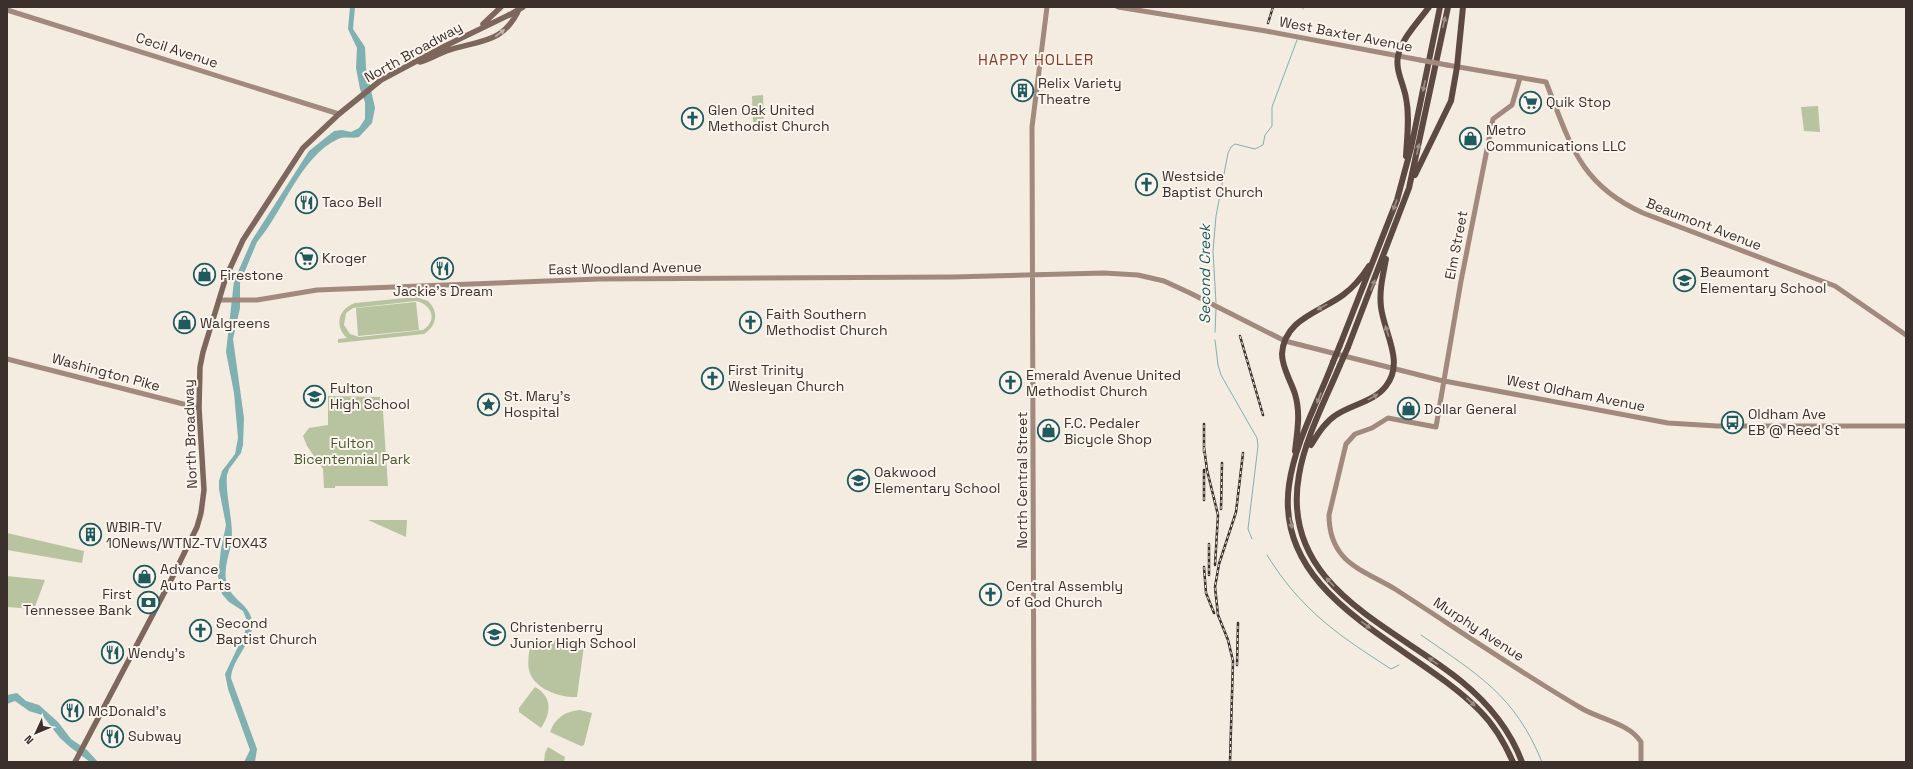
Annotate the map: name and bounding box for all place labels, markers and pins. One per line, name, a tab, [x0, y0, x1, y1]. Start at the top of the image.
place label: Relix Variety Theatre	[1038, 74, 1122, 108]
building icon: Relix Variety Theatre	[1010, 78, 1036, 104]
supermarket icon: Quik Stop	[1517, 89, 1543, 115]
place label: Quik Stop	[1546, 93, 1611, 111]
place label: Glen Oak United Methodist Church	[708, 101, 830, 135]
church icon: Glen Oak United Methodist Church	[679, 105, 705, 131]
place label: Metro Communications LLC	[1486, 121, 1626, 155]
shop icon: Metro Communications LLC	[1457, 125, 1483, 151]
place label: Westside Baptist Church	[1162, 167, 1263, 201]
church icon: Westside Baptist Church	[1133, 171, 1159, 197]
restaurant icon: Taco Bell	[293, 189, 319, 215]
place label: Taco Bell	[322, 193, 382, 211]
supermarket icon: Kroger	[293, 245, 319, 271]
place label: Kroger	[322, 249, 367, 267]
restaurant icon: Jackie's Dream	[430, 256, 456, 282]
shop icon: Firestone	[192, 262, 218, 288]
place label: Beaumont Elementary School	[1700, 263, 1826, 297]
place label: Firestone	[220, 266, 283, 284]
school or university icon: Beaumont Elementary School	[1672, 267, 1698, 293]
place label: Jackie's Dream	[393, 282, 493, 300]
place label: Faith Southern Methodist Church	[766, 305, 888, 339]
church icon: Faith Southern Methodist Church	[738, 309, 764, 335]
shop icon: Walgreens	[171, 310, 197, 336]
place label: Walgreens	[200, 314, 270, 332]
place label: First Trinity Wesleyan Church	[728, 361, 844, 395]
church icon: First Trinity Wesleyan Church	[700, 365, 726, 391]
place label: Emerald Avenue United Methodist Church	[1026, 366, 1181, 400]
church icon: Emerald Avenue United Methodist Church	[998, 370, 1024, 396]
place label: Fulton High School	[330, 379, 410, 413]
school or university icon: Fulton High School	[301, 383, 327, 409]
place label: St. Mary's Hospital	[504, 387, 571, 421]
place icon: St. Mary's Hospital	[476, 391, 502, 417]
shop icon: Dollar General	[1396, 396, 1422, 422]
place label: Dollar General	[1424, 400, 1517, 418]
place label: Oldham Ave EB @ Reed St	[1748, 405, 1840, 439]
bus stop icon: Oldham Ave EB @ Reed St	[1719, 409, 1745, 435]
place label: F.C. Pedaler Bicycle Shop	[1064, 414, 1152, 448]
shop icon: F.C. Pedaler Bicycle Shop	[1035, 418, 1061, 444]
place label: Oakwood Elementary School	[874, 463, 1000, 497]
school or university icon: Oakwood Elementary School	[845, 467, 871, 493]
place label: WBIR-TV 10News/WTNZ-TV FOX43	[106, 518, 267, 552]
building icon: WBIR-TV 10News/WTNZ-TV FOX43	[78, 522, 104, 548]
place label: Advance Auto Parts	[160, 560, 231, 594]
shop icon: Advance Auto Parts	[131, 564, 157, 590]
place label: Central Assembly of God Church	[1006, 577, 1123, 611]
church icon: Central Assembly of God Church	[978, 581, 1004, 607]
place label: First Tennessee Bank	[23, 585, 132, 619]
bank icon: First Tennessee Bank	[135, 589, 161, 615]
place label: Second Baptist Church	[216, 614, 317, 648]
church icon: Second Baptist Church	[187, 618, 213, 644]
place label: Christenberry Junior High School	[510, 618, 636, 652]
school or university icon: Christenberry Junior High School	[481, 622, 507, 648]
restaurant icon: Wendy's	[100, 640, 126, 666]
place label: Wendy's	[128, 644, 185, 662]
restaurant icon: McDonald's	[60, 698, 86, 724]
place label: McDonald's	[88, 702, 166, 720]
restaurant icon: Subway	[100, 723, 126, 749]
place label: Subway	[128, 727, 182, 745]

